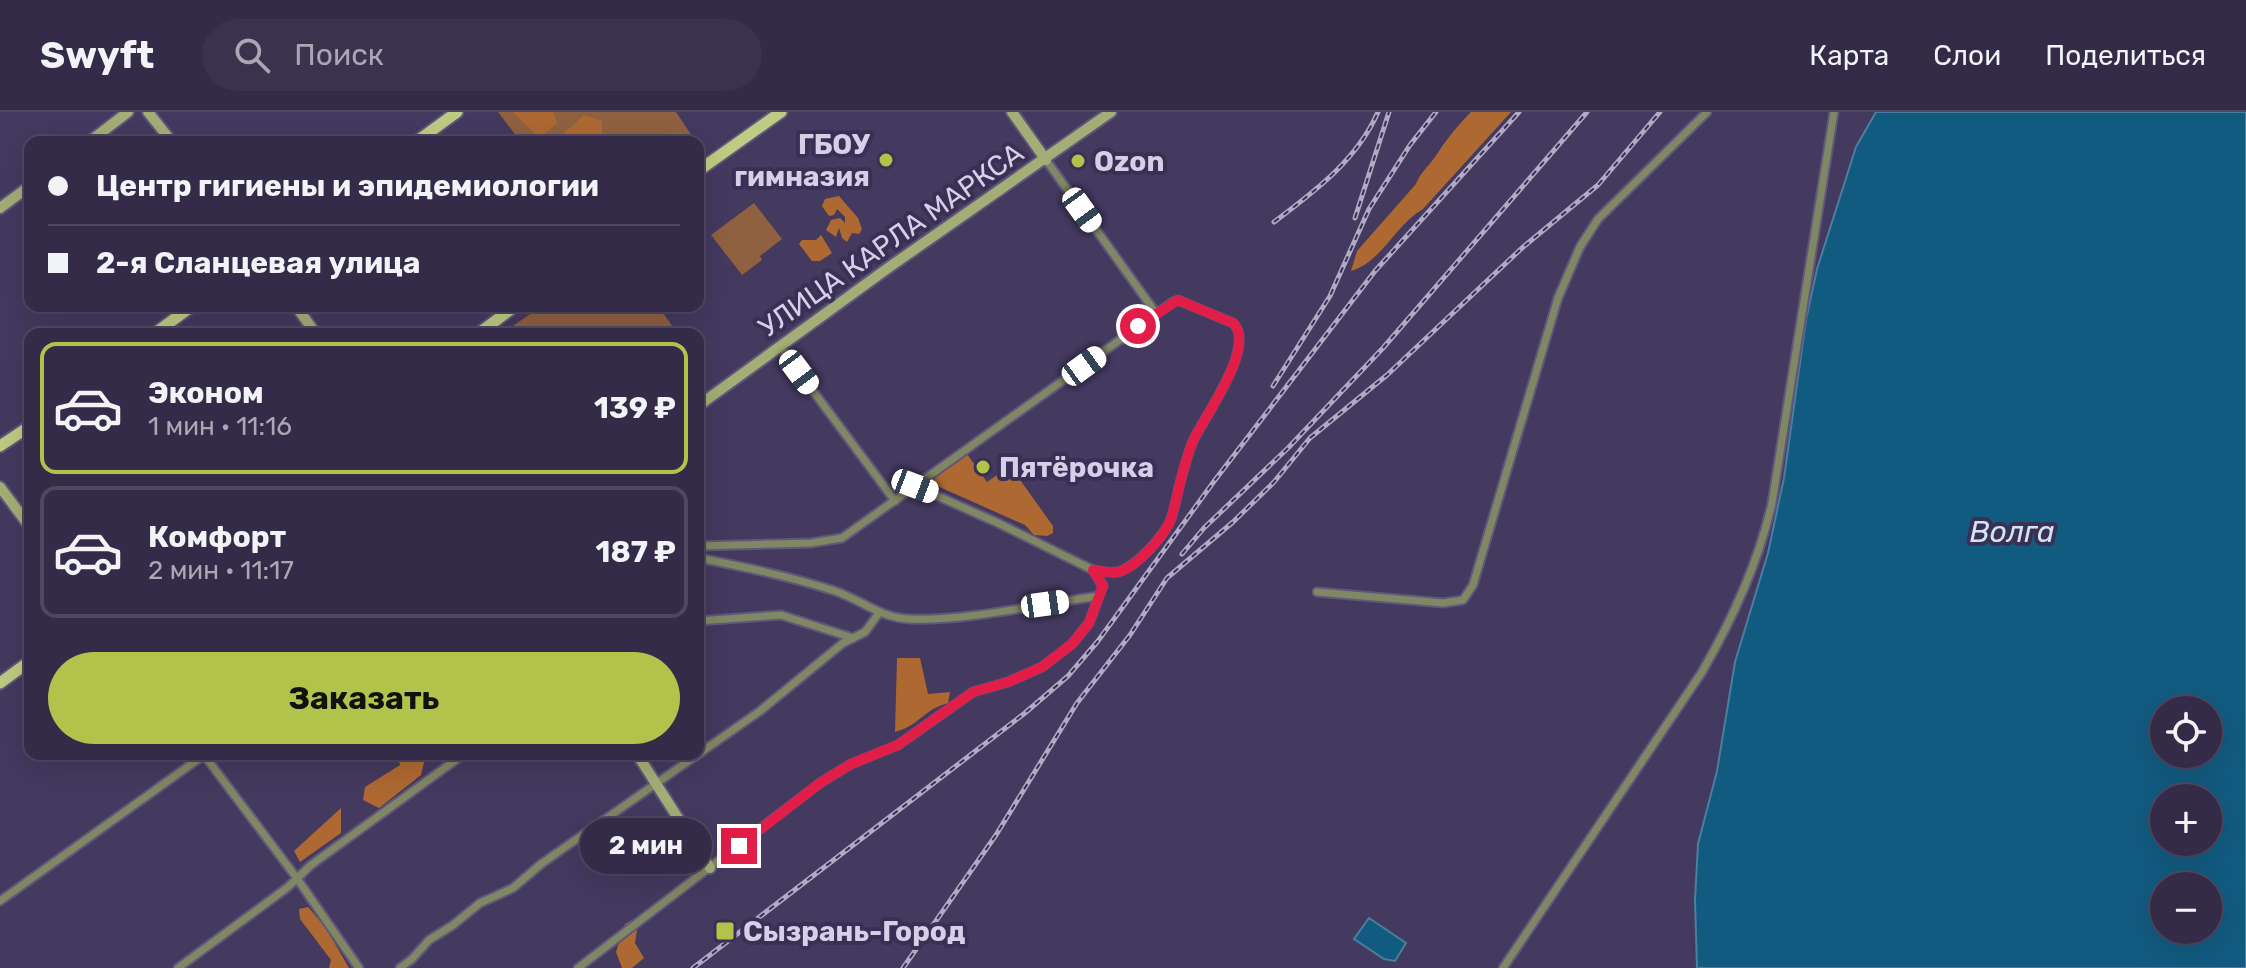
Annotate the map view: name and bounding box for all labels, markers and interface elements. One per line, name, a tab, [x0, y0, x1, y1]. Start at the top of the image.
search box	[202, 19, 762, 91]
text: Swyft	[40, 32, 154, 78]
icon: search	[230, 33, 274, 77]
text: Поиск	[294, 37, 384, 73]
text: Карта	[1809, 39, 1889, 72]
text: Слои	[1933, 39, 2001, 72]
text: Поделиться	[2045, 39, 2206, 72]
place label: ГБОУ гимназия	[734, 128, 871, 193]
street label: УЛИЦА КАРЛА МАРКСА	[752, 136, 1030, 344]
place label: Ozon	[1094, 145, 1164, 178]
marker: ГБОУ гимназия	[877, 151, 895, 169]
marker: Ozon	[1069, 152, 1087, 170]
text: Центр гигиены и эпидемиологии	[96, 168, 599, 204]
car	[1058, 184, 1106, 236]
text: 2-я Сланцевая улица	[96, 245, 420, 281]
route start	[1120, 308, 1156, 344]
car	[1058, 342, 1110, 390]
car	[775, 346, 823, 398]
icon: car	[52, 372, 124, 444]
text: Эконом	[148, 375, 264, 411]
text: 139 ₽	[594, 390, 676, 426]
text: 1 мин · 11:16	[148, 411, 292, 442]
place label: Пятёрочка	[999, 451, 1154, 484]
marker: Пятёрочка	[974, 458, 992, 476]
car	[888, 466, 942, 506]
water label: Волга	[1970, 514, 2055, 550]
icon: car	[52, 516, 124, 588]
text: Комфорт	[148, 519, 286, 555]
text: 187 ₽	[596, 534, 676, 570]
text: 2 мин · 11:17	[148, 555, 294, 586]
car	[1020, 589, 1070, 619]
button: Заказать	[48, 652, 680, 744]
map controls	[2150, 696, 2222, 944]
button: locate	[2150, 696, 2222, 768]
button: +	[2150, 784, 2222, 856]
callout: 2 мин	[579, 818, 711, 874]
route end	[721, 828, 757, 864]
text: 2 мин	[609, 830, 683, 861]
button: −	[2150, 872, 2222, 944]
place label: Сызрань-Город	[743, 915, 965, 948]
marker: Сызрань-Город	[714, 920, 736, 942]

